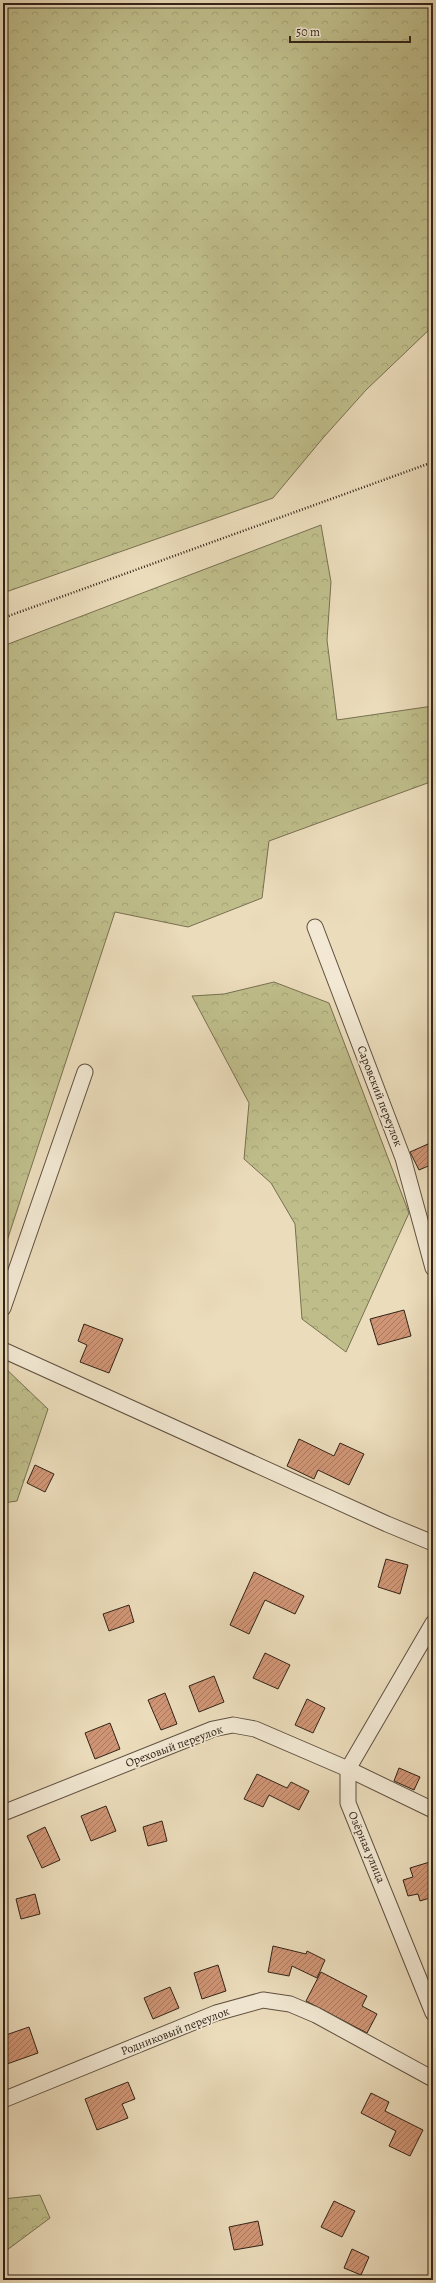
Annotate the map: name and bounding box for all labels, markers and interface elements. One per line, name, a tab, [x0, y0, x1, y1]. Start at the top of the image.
scale bar	[290, 18, 410, 44]
text: 50 m	[296, 24, 320, 40]
street label: Саровский переулок	[353, 1043, 407, 1149]
street label: Ореховый переулок	[123, 1721, 225, 1771]
street label: Озёрная улица	[345, 1809, 390, 1886]
street label: Родниковый переулок	[118, 2003, 232, 2059]

